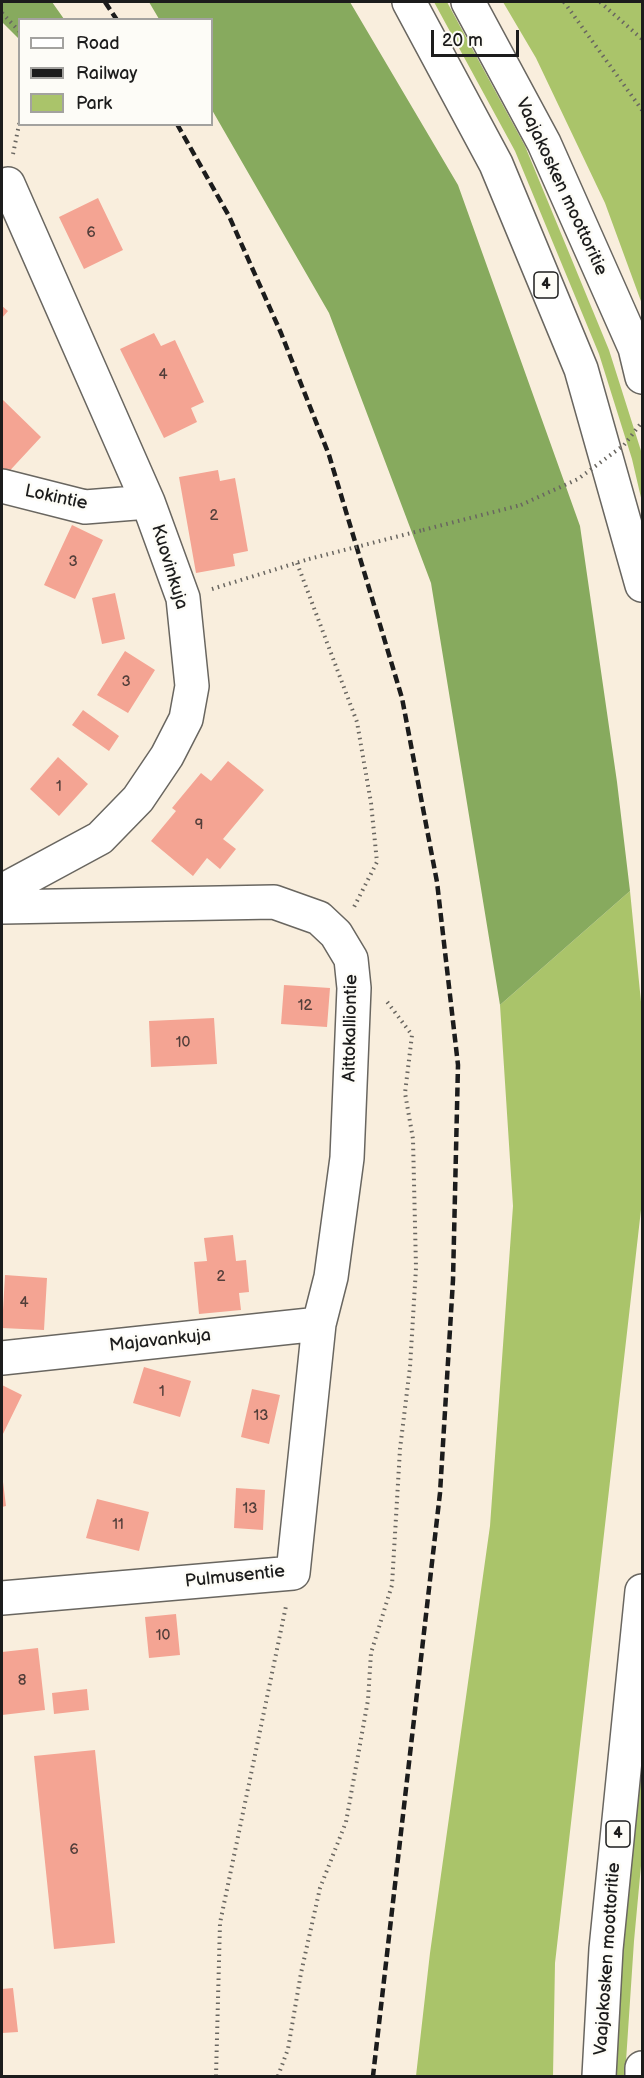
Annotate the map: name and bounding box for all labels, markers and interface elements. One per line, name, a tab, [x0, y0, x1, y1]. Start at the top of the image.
legend	[18, 18, 213, 126]
scale bar	[434, 18, 522, 56]
text: 20 m	[442, 30, 483, 51]
text: Road	[76, 33, 120, 54]
text: Railway	[76, 63, 138, 84]
text: Park	[76, 93, 112, 114]
street label: Vaajakosken moottoritie	[510, 95, 612, 279]
house number: 6	[86, 224, 96, 242]
road number: 4	[534, 272, 558, 298]
house number: 4	[158, 366, 168, 384]
street label: Lokintie	[23, 481, 89, 515]
house number: 2	[210, 507, 218, 525]
street label: Kuovinkuja	[146, 522, 192, 612]
house number: 3	[68, 553, 78, 571]
house number: 3	[121, 673, 131, 691]
house number: 1	[56, 778, 62, 796]
house number: 9	[195, 816, 203, 834]
street label: Aittokalliontie	[339, 974, 363, 1082]
house number: 12	[298, 997, 312, 1015]
house number: 10	[176, 1034, 190, 1052]
house number: 2	[217, 1268, 225, 1286]
house number: 4	[19, 1294, 29, 1312]
street label: Majavankuja	[108, 1325, 212, 1357]
house number: 1	[159, 1383, 165, 1401]
house number: 13	[253, 1407, 269, 1425]
house number: 13	[242, 1500, 258, 1518]
house number: 11	[112, 1516, 124, 1534]
street label: Pulmusentie	[184, 1561, 286, 1593]
house number: 10	[156, 1627, 170, 1645]
house number: 8	[18, 1672, 26, 1690]
road number: 4	[606, 1821, 630, 1847]
house number: 6	[69, 1841, 79, 1859]
street label: Vaajakosken moottoritie	[590, 1862, 626, 2056]

